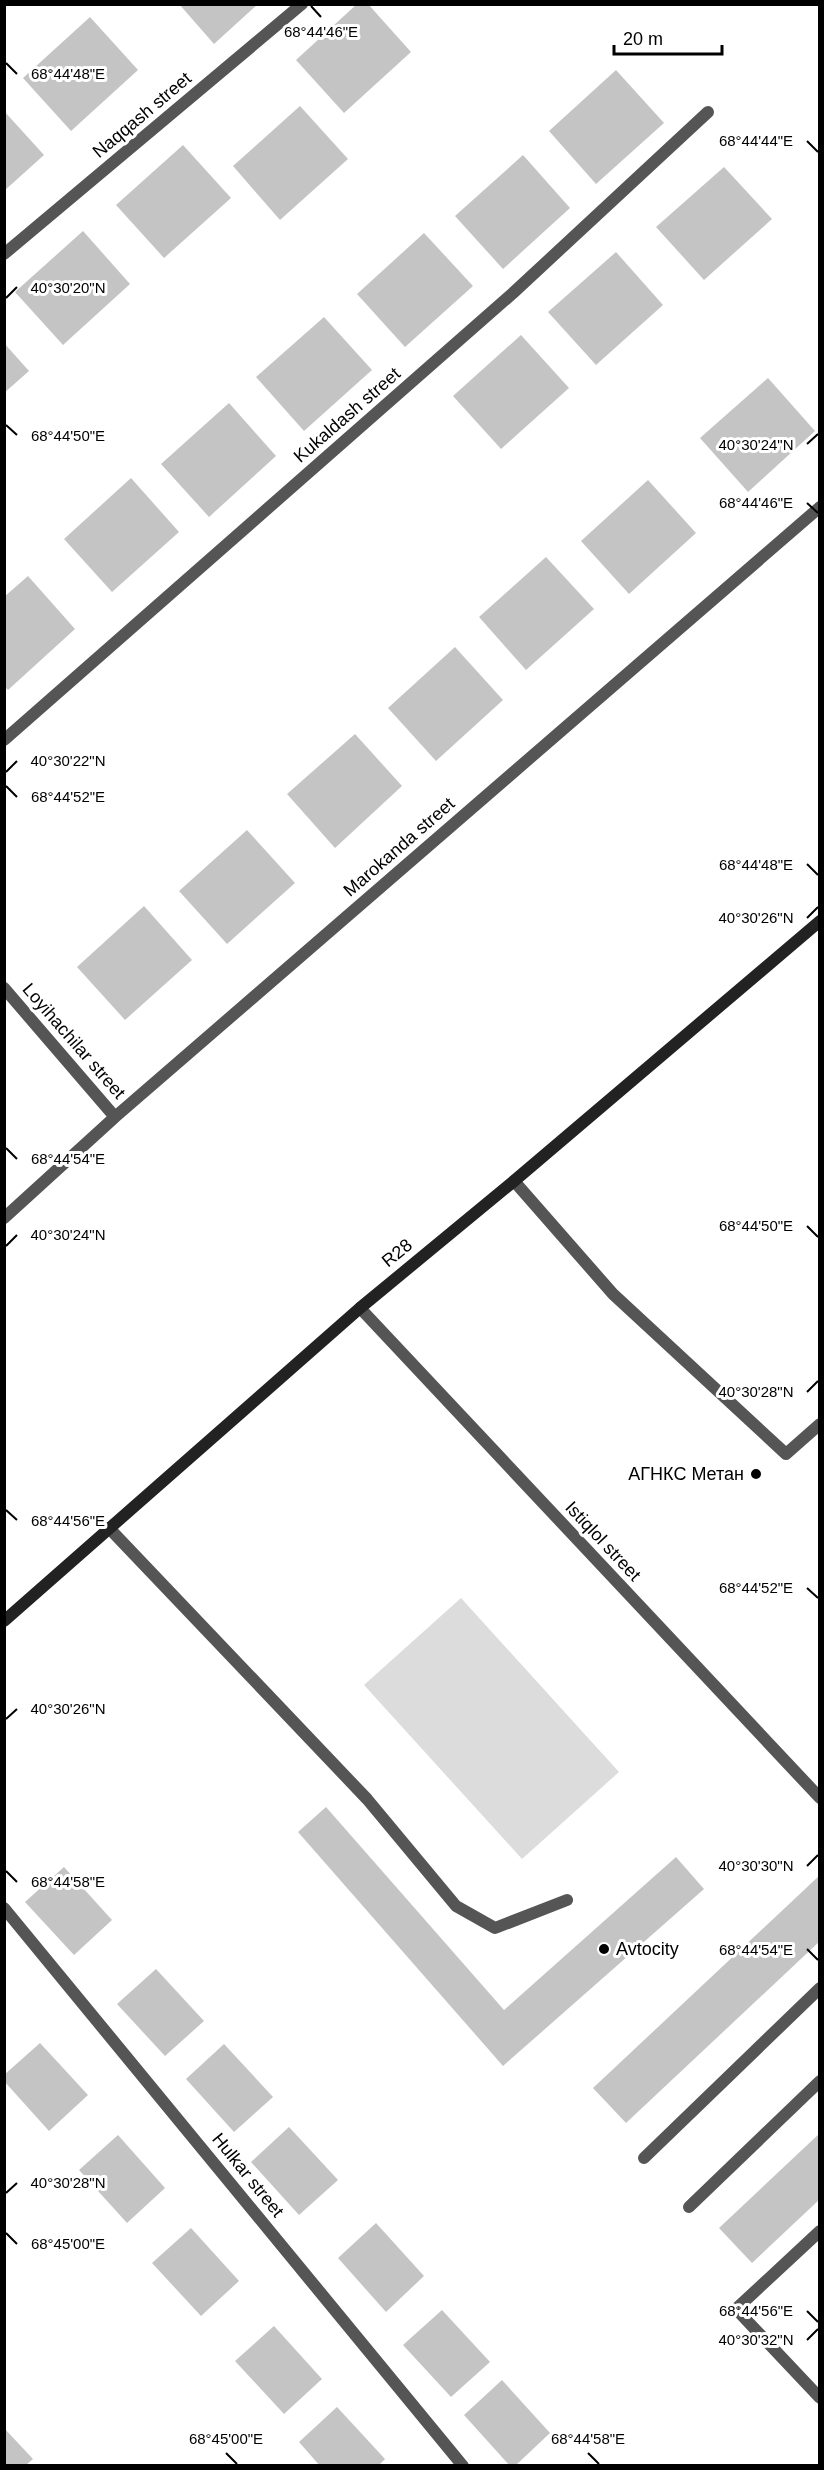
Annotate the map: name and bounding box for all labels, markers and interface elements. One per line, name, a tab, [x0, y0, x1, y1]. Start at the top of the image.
scale bar	[614, 18, 722, 56]
text: 68°44'46"E	[284, 23, 358, 40]
text: 20 m	[623, 29, 663, 49]
text: 68°44'48"E	[31, 65, 105, 82]
street label: Naqqash street	[89, 68, 195, 162]
text: 68°44'44"E	[719, 132, 793, 149]
text: 40°30'20"N	[30, 279, 106, 296]
street label: Kukaldash street	[290, 363, 404, 467]
text: 68°44'50"E	[31, 427, 105, 444]
text: 40°30'24"N	[718, 436, 794, 453]
text: 68°44'46"E	[719, 494, 793, 511]
text: 40°30'22"N	[30, 752, 106, 769]
text: 68°44'52"E	[31, 788, 105, 805]
street label: Marokanda street	[340, 794, 458, 900]
text: 68°44'48"E	[719, 856, 793, 873]
text: 40°30'26"N	[718, 909, 794, 926]
street label: Loyihachilar street	[19, 979, 129, 1103]
text: 68°44'54"E	[31, 1150, 105, 1167]
text: 68°44'50"E	[719, 1217, 793, 1234]
text: 40°30'24"N	[30, 1226, 106, 1243]
street label: R28	[378, 1235, 416, 1271]
text: 40°30'28"N	[718, 1383, 794, 1400]
place label: АГНКС Метан	[628, 1464, 744, 1484]
marker: АГНКС Метан	[749, 1467, 763, 1481]
street label: Istiqlol street	[561, 1497, 645, 1585]
text: 68°44'56"E	[31, 1512, 105, 1529]
text: 68°44'52"E	[719, 1579, 793, 1596]
text: 40°30'26"N	[30, 1700, 106, 1717]
text: 40°30'30"N	[718, 1857, 794, 1874]
text: 68°44'58"E	[31, 1873, 105, 1890]
place label: Avtocity	[616, 1939, 679, 1959]
text: 68°44'54"E	[719, 1941, 793, 1958]
marker: Avtocity	[597, 1942, 611, 1956]
street label: Hulkar street	[208, 2129, 288, 2221]
text: 40°30'28"N	[30, 2174, 106, 2191]
text: 68°45'00"E	[31, 2235, 105, 2252]
text: 68°44'56"E	[719, 2302, 793, 2319]
text: 40°30'32"N	[718, 2331, 794, 2348]
text: 68°45'00"E	[189, 2430, 263, 2447]
text: 68°44'58"E	[551, 2430, 625, 2447]

